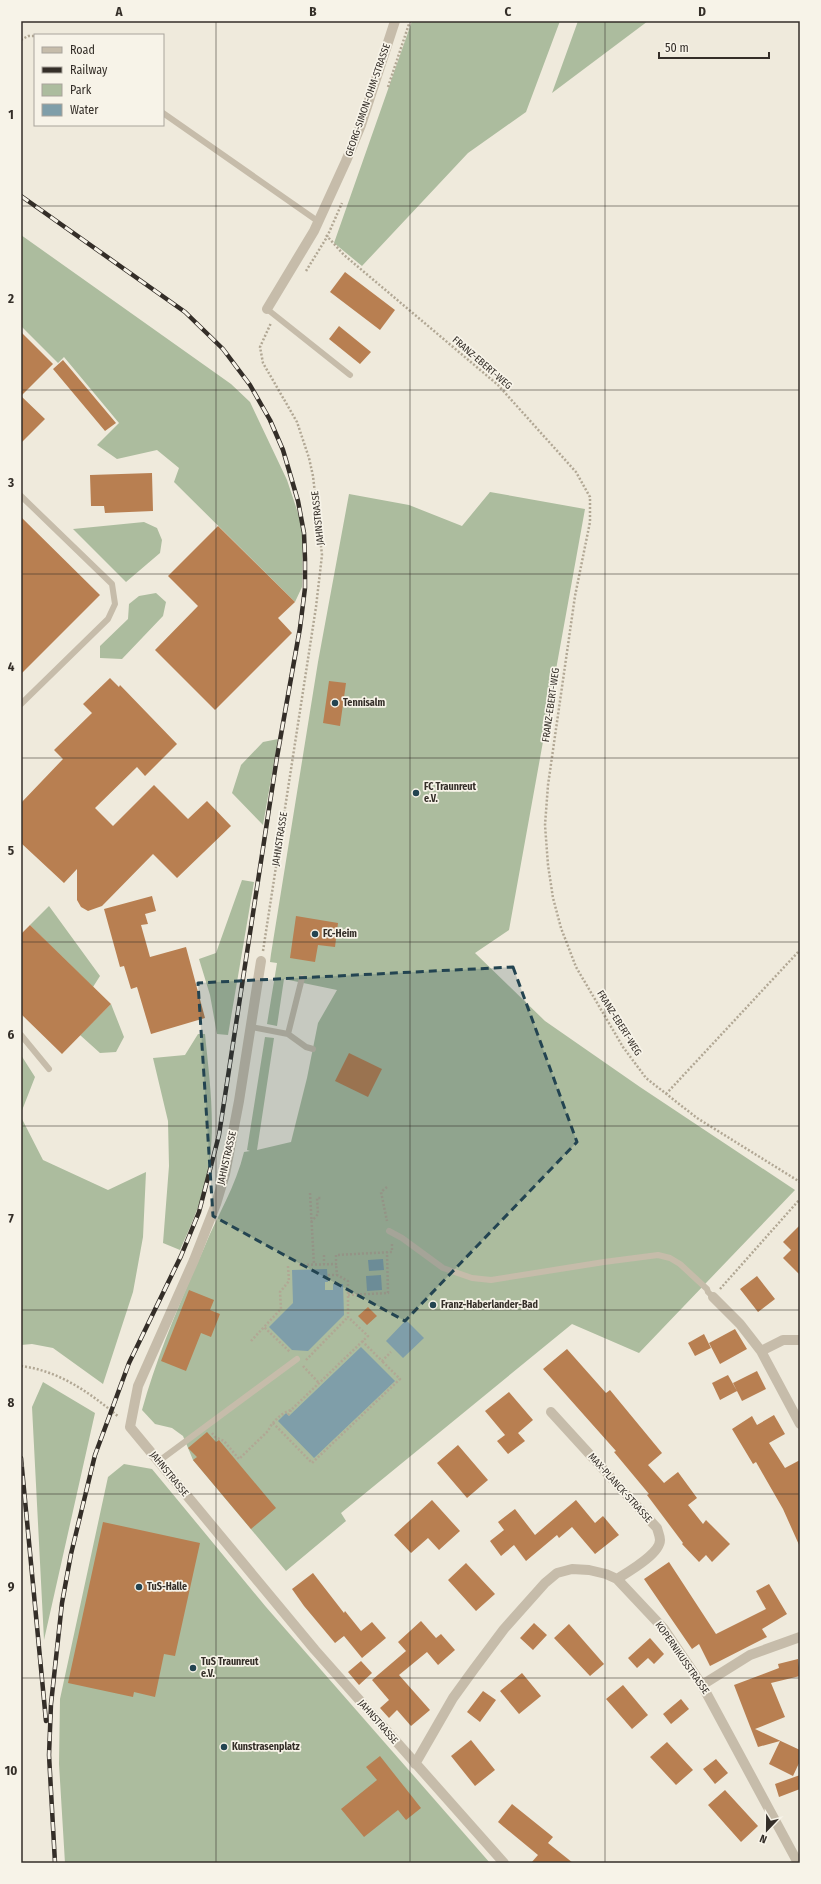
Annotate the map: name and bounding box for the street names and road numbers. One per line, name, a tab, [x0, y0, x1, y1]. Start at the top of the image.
street label: GEORG-SIMON-OHM-STRASSE	[343, 42, 393, 158]
street label: FRANZ-EBERT-WEG	[450, 334, 514, 392]
street label: JAHNSTRASSE	[309, 490, 327, 546]
street label: FRANZ-EBERT-WEG	[540, 667, 562, 743]
street label: JAHNSTRASSE	[270, 811, 290, 867]
street label: FRANZ-EBERT-WEG	[594, 988, 644, 1058]
street label: JAHNSTRASSE	[215, 1130, 239, 1186]
street label: JAHNSTRASSE	[147, 1449, 191, 1499]
street label: MAX-PLANCK-STRASSE	[586, 1451, 655, 1525]
street label: KOPERNIKUSSTRASSE	[652, 1619, 712, 1697]
street label: JAHNSTRASSE	[356, 1697, 401, 1747]

